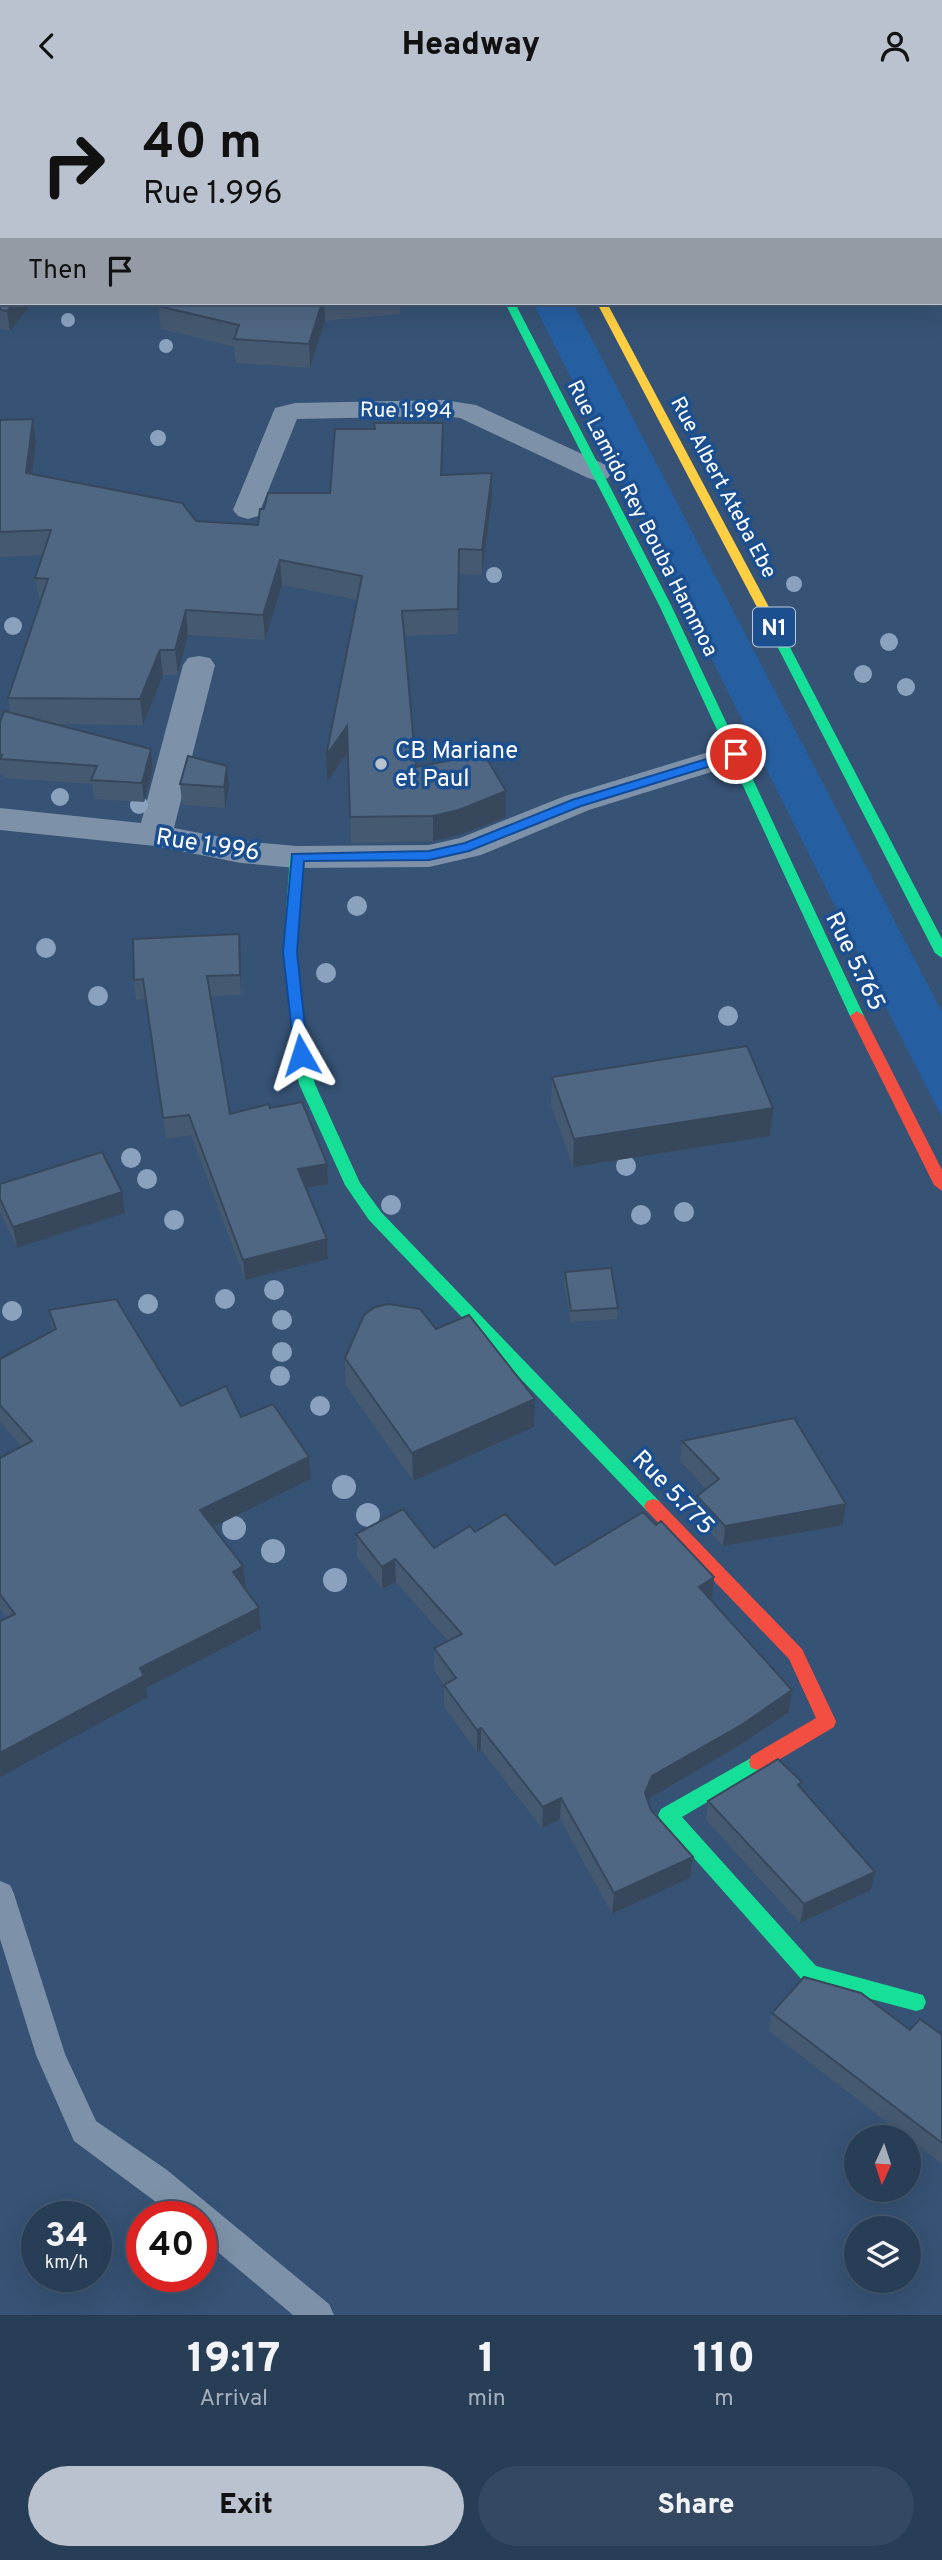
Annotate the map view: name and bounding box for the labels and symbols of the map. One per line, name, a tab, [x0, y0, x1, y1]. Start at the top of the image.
street label: Rue Lamido Rey Bouba Hammoa	[560, 376, 723, 661]
street label: Rue Albert Ateba Ebe	[663, 392, 782, 583]
street label: Rue 1.994	[360, 397, 452, 426]
road number: N1	[753, 607, 795, 647]
pin	[706, 724, 766, 784]
place label: CB Mariane et Paul	[395, 737, 518, 795]
marker: CB Mariane et Paul	[373, 756, 389, 772]
street label: Rue 1.996	[154, 823, 262, 869]
street label: Rue 5.765	[817, 908, 891, 1016]
position arrow	[264, 1018, 338, 1092]
street label: Rue 5.775	[625, 1445, 720, 1542]
north arrow	[844, 2125, 920, 2201]
speed limit sign: 40	[126, 2201, 217, 2292]

